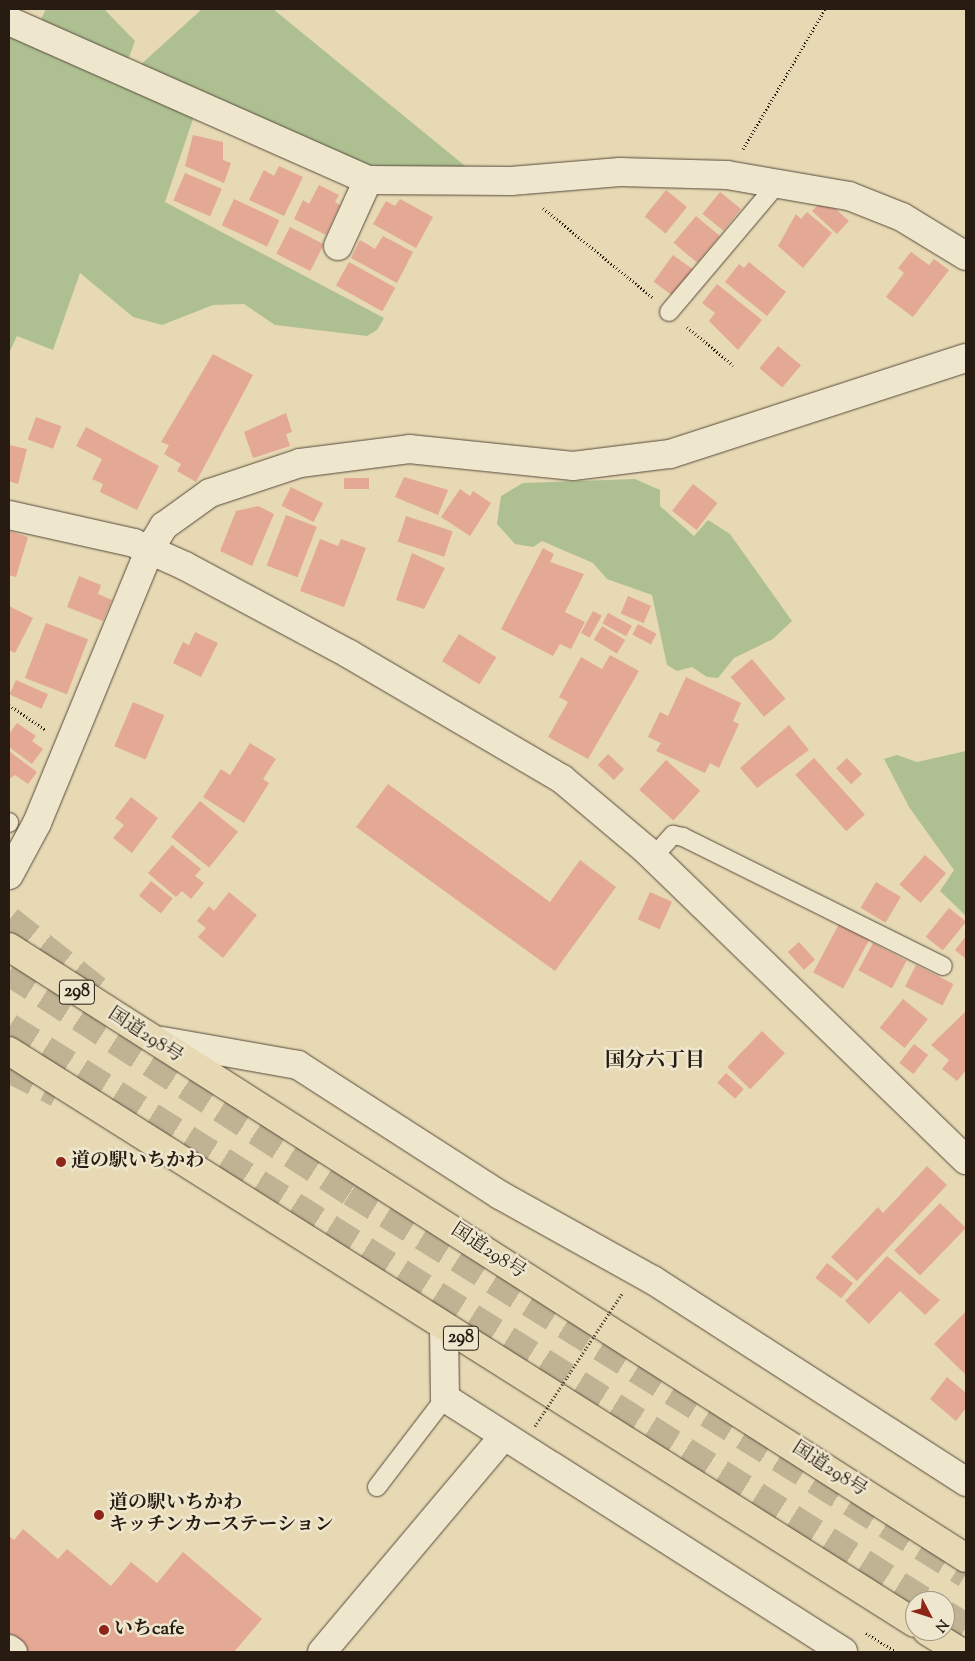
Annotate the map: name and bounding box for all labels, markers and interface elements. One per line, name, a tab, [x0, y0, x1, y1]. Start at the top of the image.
road number: 298	[58, 976, 96, 1008]
street label: 国道298号	[103, 1003, 187, 1069]
district label: 国分六丁目	[605, 1049, 705, 1073]
place label: 道の駅いちかわ	[71, 1151, 204, 1173]
marker: 道の駅いちかわ	[55, 1156, 67, 1168]
street label: 国道298号	[446, 1219, 530, 1285]
road number: 298	[442, 1322, 480, 1354]
street label: 国道298号	[787, 1437, 871, 1503]
place label: 道の駅いちかわ キッチンカーステーション	[109, 1493, 337, 1537]
marker: 道の駅いちかわ キッチンカーステーション	[93, 1509, 105, 1521]
north arrow	[905, 1591, 955, 1641]
text: N	[929, 1614, 952, 1636]
place label: いちcafe	[114, 1619, 184, 1641]
marker: いちcafe	[98, 1624, 110, 1636]

